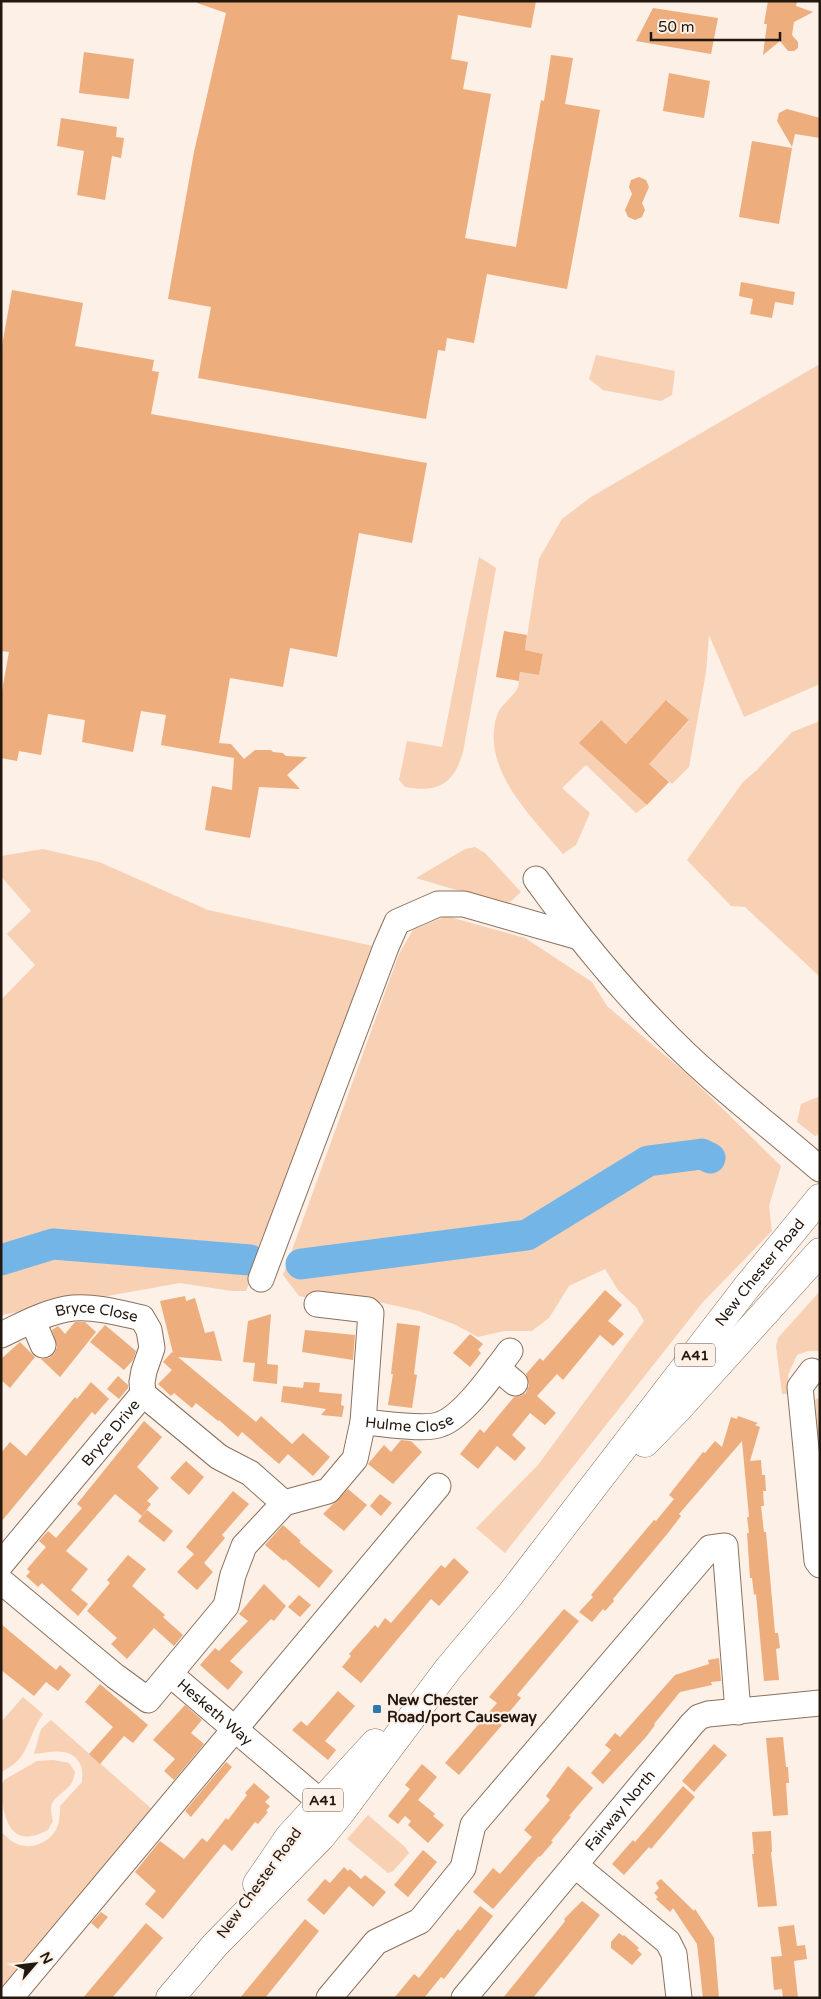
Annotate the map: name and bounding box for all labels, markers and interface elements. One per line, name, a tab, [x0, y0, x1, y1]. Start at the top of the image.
scale bar	[651, 10, 780, 42]
text: 50 m	[658, 18, 695, 36]
street label: New Chester Road	[711, 1215, 808, 1330]
street label: Bryce Close	[53, 1299, 140, 1326]
road number: A41	[675, 1344, 715, 1366]
street label: Bryce Drive	[78, 1396, 144, 1470]
street label: Hulme Close	[364, 1410, 457, 1436]
street label: Hesketh Way	[174, 1675, 256, 1749]
place label: New Chester Road/port Causeway	[387, 1691, 537, 1727]
marker: New Chester Road/port Causeway	[371, 1703, 383, 1715]
street label: Fairway North	[581, 1766, 659, 1854]
road number: A41	[303, 1788, 343, 1812]
street label: New Chester Road	[213, 1824, 305, 1942]
north arrow	[10, 1939, 60, 1989]
text: N	[36, 1949, 56, 1967]

